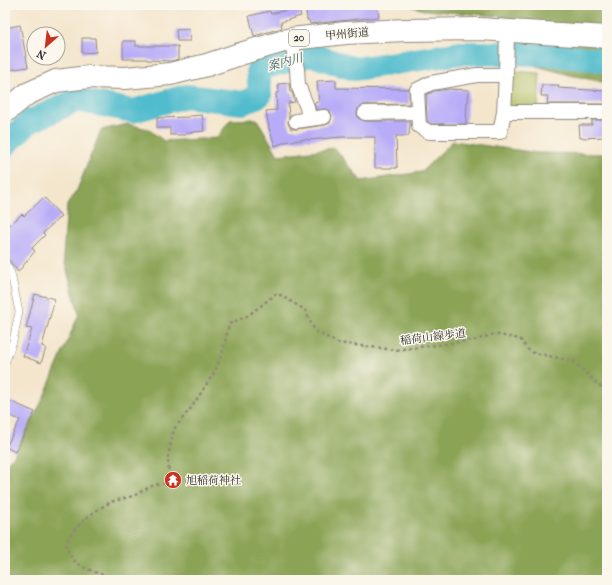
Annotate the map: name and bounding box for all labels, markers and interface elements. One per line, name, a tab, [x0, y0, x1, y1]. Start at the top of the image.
north arrow	[26, 26, 66, 66]
street label: 甲州街道	[325, 26, 369, 42]
road number: 20	[289, 30, 309, 46]
text: N	[34, 46, 48, 62]
water label: 案内川	[266, 50, 306, 73]
street label: 稲荷山線歩道	[399, 327, 467, 347]
temple icon: 旭稲荷神社	[163, 470, 183, 490]
place label: 旭稲荷神社	[186, 474, 241, 487]

